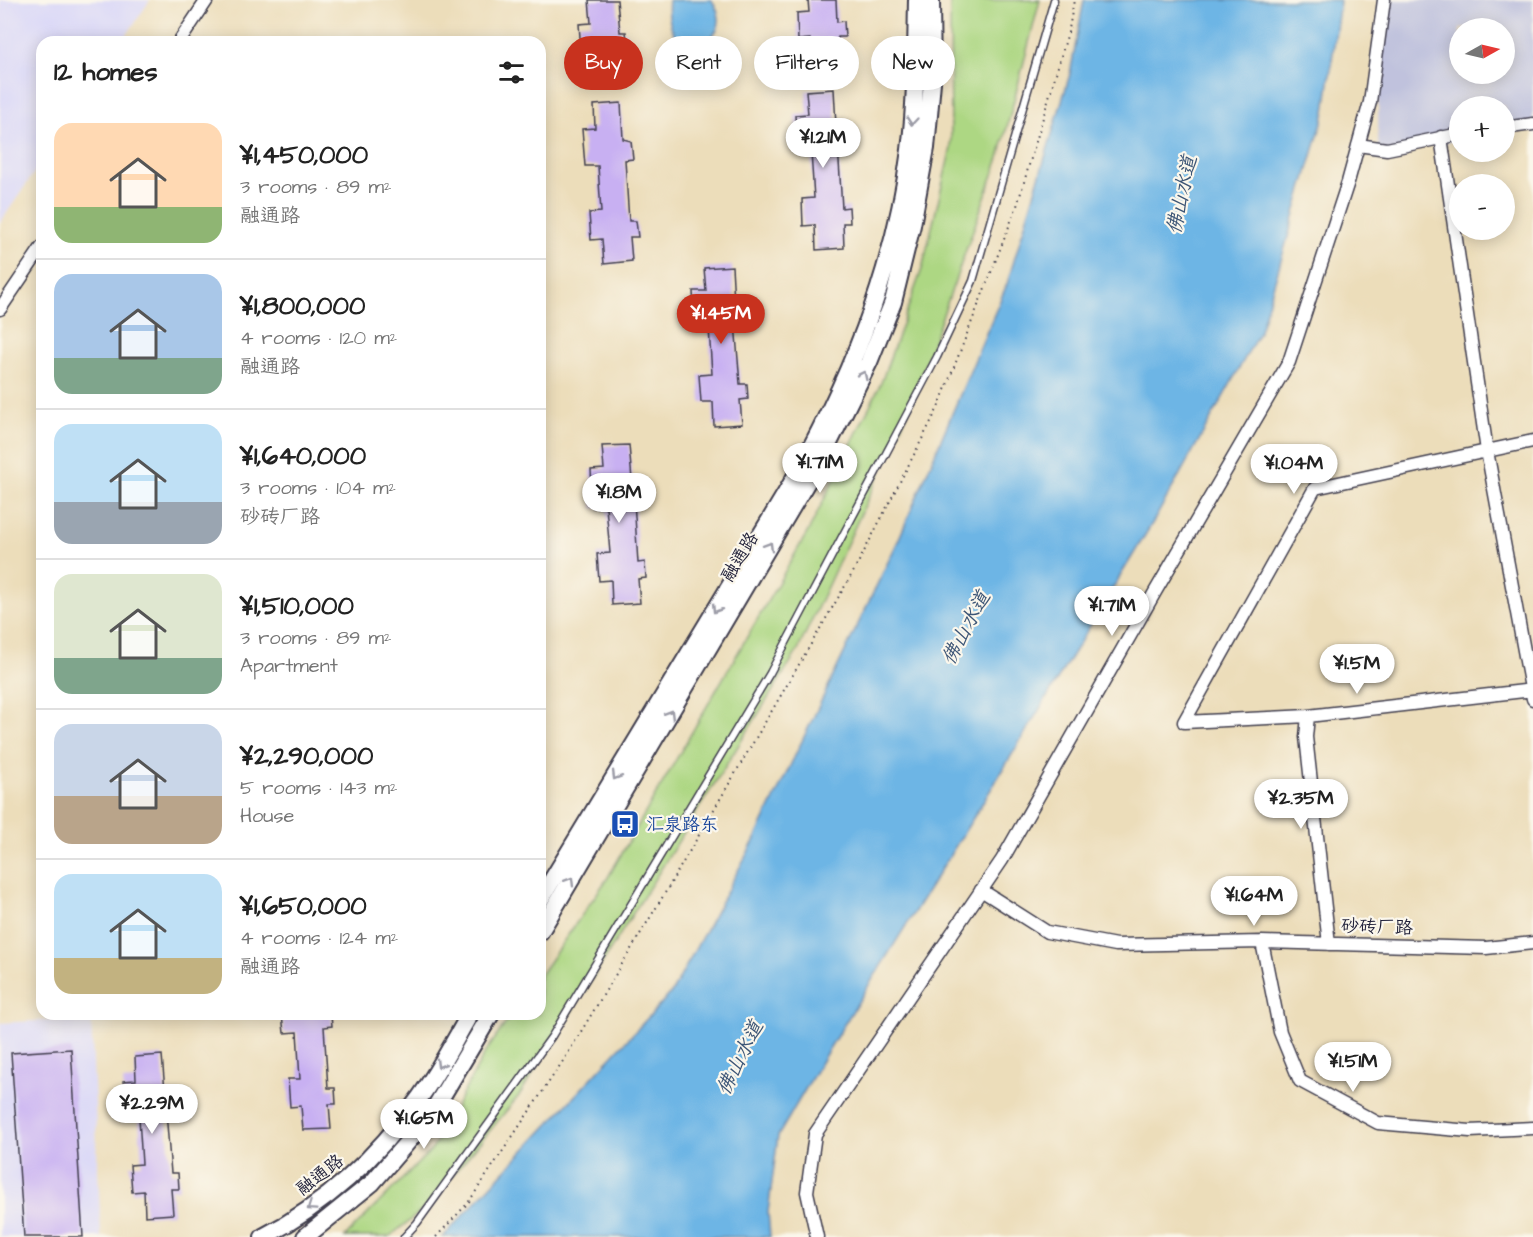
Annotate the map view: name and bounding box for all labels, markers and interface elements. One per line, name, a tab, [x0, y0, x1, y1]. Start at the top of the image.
north arrow	[1449, 18, 1515, 84]
map controls	[1449, 18, 1515, 240]
chip: Buy	[564, 36, 643, 90]
chip: Rent	[655, 36, 742, 90]
chip: Filters	[754, 36, 859, 90]
chip: New	[871, 36, 955, 90]
text: 12 homes	[54, 54, 157, 90]
icon: filters	[495, 56, 528, 89]
button: +	[1449, 96, 1515, 162]
one-way arrow	[906, 117, 919, 126]
pin: ¥1.21M	[774, 118, 872, 169]
text: ¥1.21M	[800, 123, 846, 151]
text: ¥1,450,000	[240, 137, 368, 173]
icon: home	[102, 147, 174, 219]
water label: 佛山水道	[1160, 151, 1204, 237]
text: 3 rooms · 89 m²	[240, 173, 392, 201]
button: −	[1449, 174, 1515, 240]
text: 融通路	[240, 202, 300, 230]
text: ¥1,800,000	[240, 288, 365, 324]
pin: ¥1.45M	[672, 294, 770, 345]
icon: home	[102, 298, 174, 370]
text: ¥1.45M	[691, 299, 751, 327]
text: 4 rooms · 120 m²	[240, 324, 397, 352]
text: 融通路	[240, 353, 300, 381]
one-way arrow	[855, 370, 867, 381]
text: ¥1,640,000	[240, 438, 366, 474]
pin: ¥1.71M	[771, 443, 869, 494]
pin: ¥1.04M	[1245, 444, 1343, 495]
icon: home	[102, 448, 174, 520]
text: ¥1.71M	[796, 448, 844, 476]
text: ¥1.04M	[1265, 449, 1323, 477]
pin: ¥1.8M	[577, 473, 661, 524]
text: 3 rooms · 104 m²	[240, 474, 396, 502]
text: ¥1.8M	[596, 478, 642, 506]
text: 砂砖厂路	[240, 503, 320, 531]
street label: 融通路	[715, 527, 765, 587]
one-way arrow	[762, 542, 773, 552]
water label: 佛山水道	[935, 584, 998, 670]
pin: ¥1.71M	[1063, 586, 1161, 637]
text: ¥1,510,000	[240, 588, 354, 624]
text: ¥1.71M	[1088, 591, 1136, 619]
icon: home	[102, 598, 174, 670]
one-way arrow	[712, 603, 724, 613]
text: 3 rooms · 89 m²	[240, 624, 392, 652]
pin: ¥1.5M	[1315, 644, 1399, 695]
text: ¥1.5M	[1334, 649, 1380, 677]
text: Apartment	[240, 652, 338, 680]
one-way arrow	[662, 710, 674, 720]
text: ¥2,290,000	[240, 738, 373, 774]
icon: home	[102, 748, 174, 820]
one-way arrow	[612, 770, 624, 780]
text: 5 rooms · 143 m²	[240, 774, 398, 802]
pin: ¥2.35M	[1252, 779, 1350, 830]
text: ¥2.35M	[1268, 784, 1334, 812]
text: House	[240, 802, 294, 830]
bus stop icon: 汇泉路东	[609, 808, 641, 840]
place label: 汇泉路东	[646, 812, 718, 837]
pin: ¥1.64M	[1205, 876, 1303, 927]
one-way arrow	[563, 877, 574, 887]
text: ¥1.64M	[1225, 881, 1283, 909]
text: ¥1,650,000	[240, 888, 367, 924]
icon: home	[102, 898, 174, 970]
street label: 砂砖厂路	[1341, 913, 1413, 941]
text: 4 rooms · 124 m²	[240, 924, 398, 952]
text: 融通路	[240, 953, 300, 981]
water label: 佛山水道	[710, 1014, 771, 1100]
pin: ¥1.51M	[1304, 1042, 1402, 1093]
text: ¥1.51M	[1328, 1047, 1378, 1075]
one-way arrow	[436, 1058, 448, 1068]
pin: ¥2.29M	[103, 1084, 201, 1135]
text: ¥2.29M	[120, 1089, 184, 1117]
pin: ¥1.65M	[375, 1099, 473, 1150]
text: ¥1.65M	[394, 1104, 454, 1132]
street label: 融通路	[291, 1149, 349, 1201]
one-way arrow	[307, 1200, 317, 1212]

